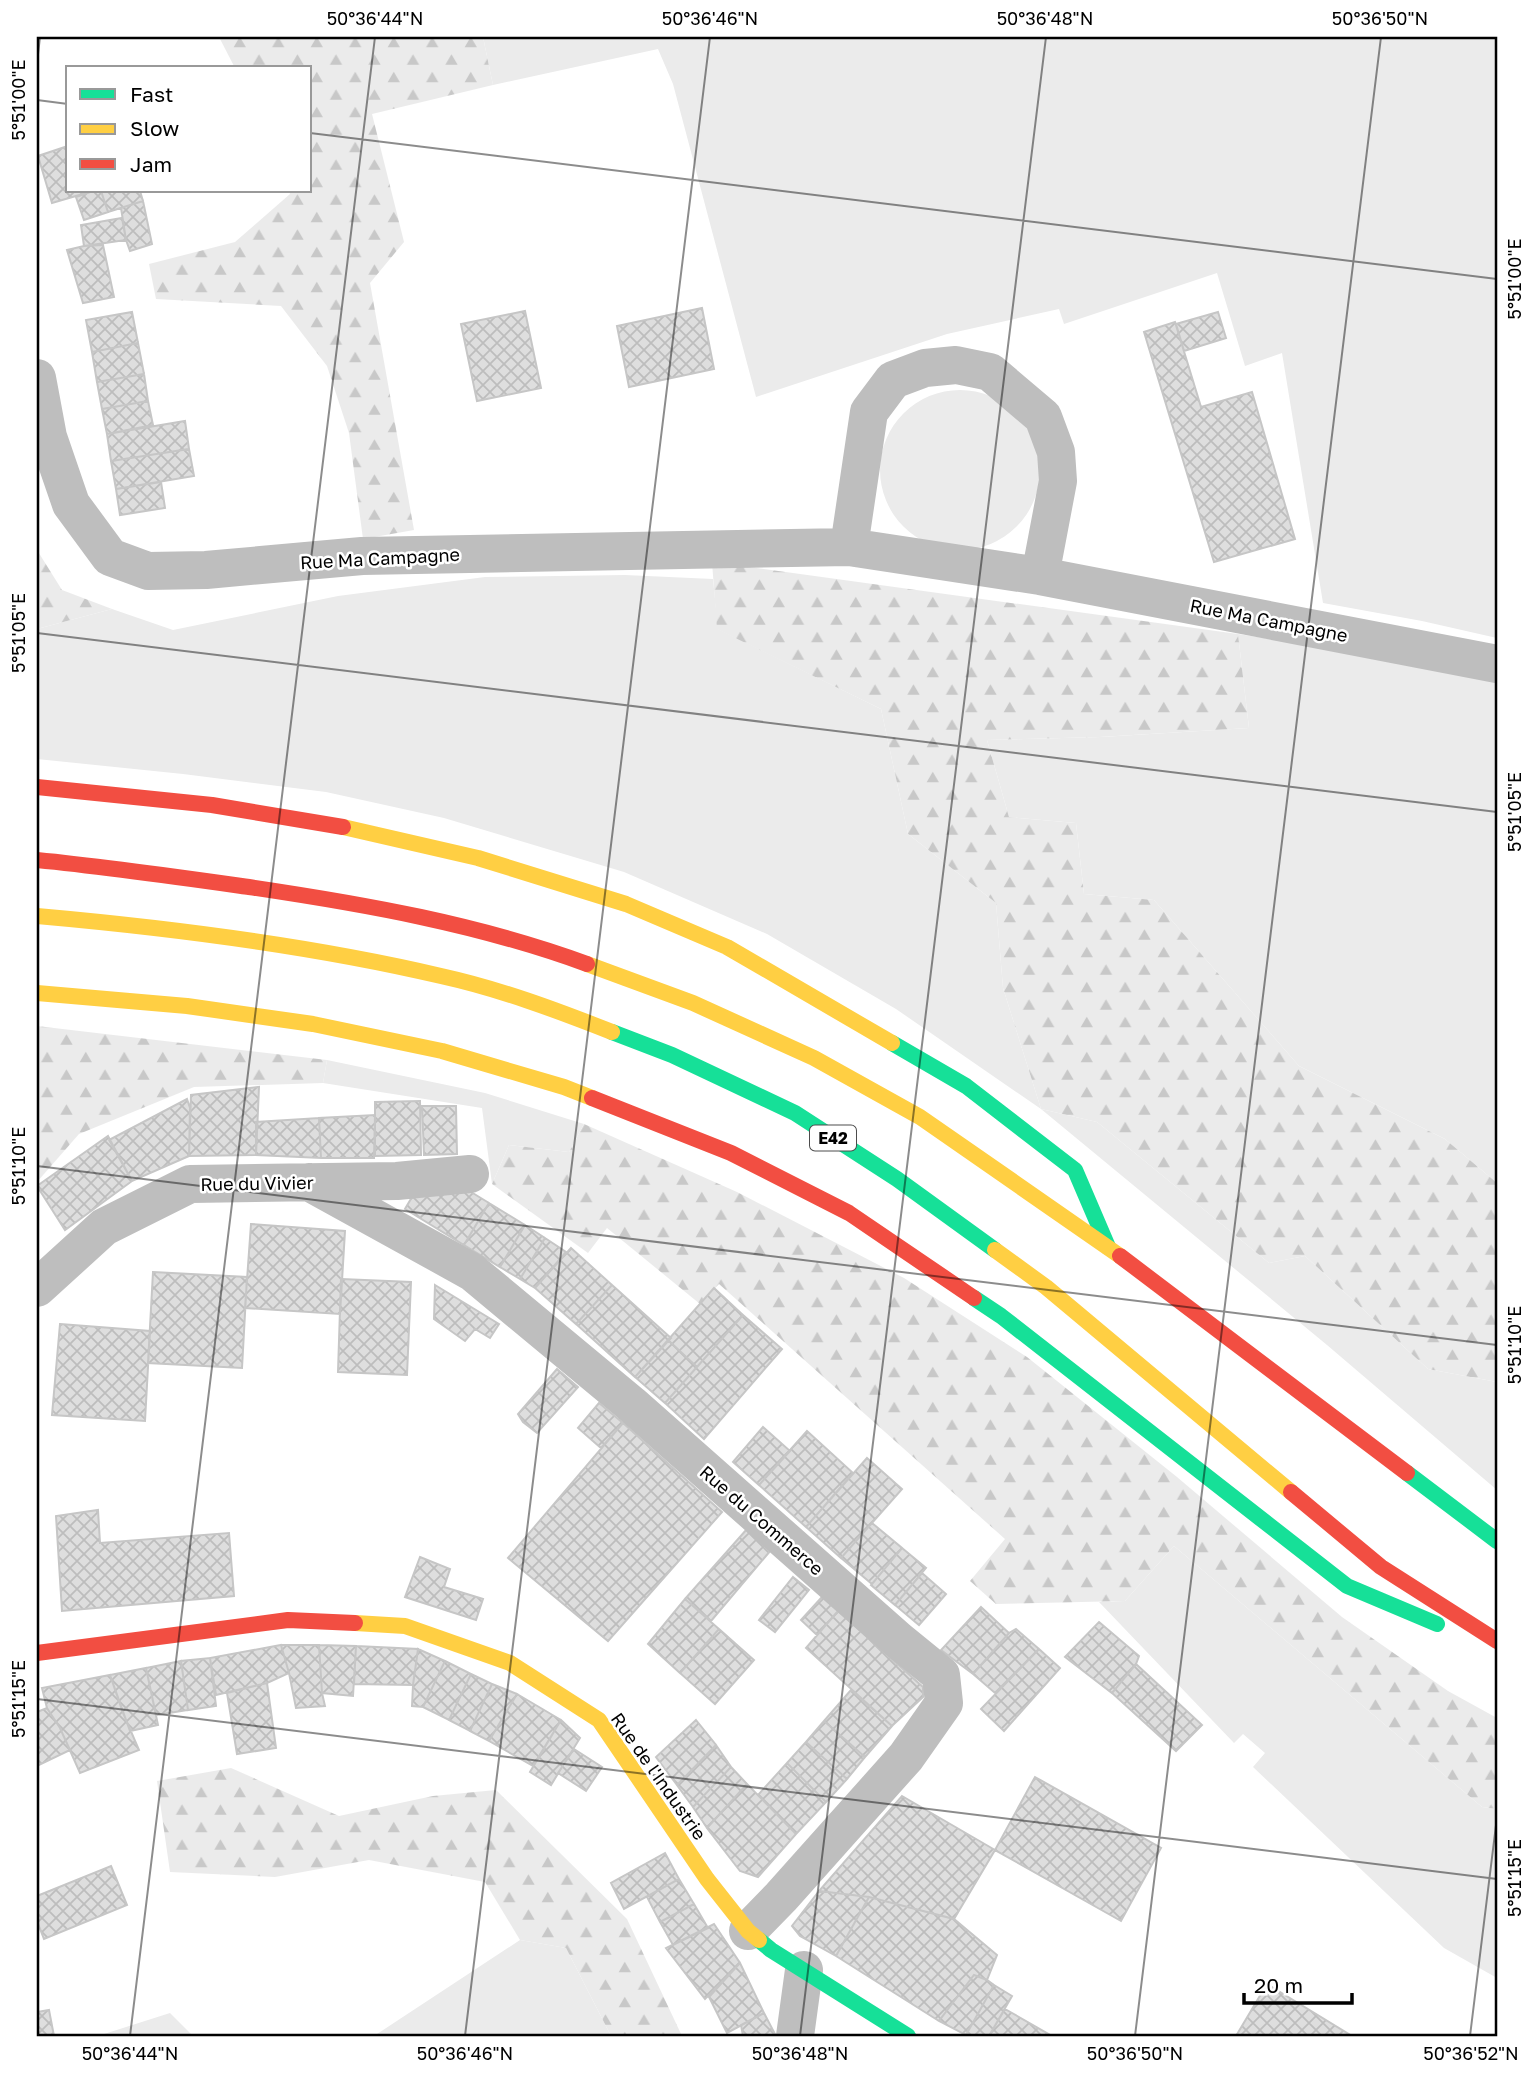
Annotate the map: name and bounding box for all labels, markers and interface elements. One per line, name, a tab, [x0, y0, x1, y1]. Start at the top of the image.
text: 50°36'44"N	[327, 7, 423, 29]
text: 50°36'46"N	[662, 7, 758, 29]
text: 50°36'48"N	[997, 7, 1093, 29]
text: 50°36'50"N	[1332, 7, 1428, 29]
text: 5°51'00"E	[7, 60, 29, 140]
legend	[66, 66, 312, 192]
text: Fast	[130, 81, 173, 107]
text: Slow	[130, 115, 179, 141]
text: Jam	[130, 151, 172, 177]
text: 5°51'00"E	[1503, 239, 1525, 319]
street label: Rue Ma Campagne	[300, 543, 460, 573]
text: 5°51'05"E	[7, 593, 29, 673]
street label: Rue Ma Campagne	[1188, 594, 1350, 646]
text: 5°51'05"E	[1503, 772, 1525, 852]
road number: E42	[810, 1126, 856, 1150]
text: 5°51'10"E	[7, 1127, 29, 1205]
street label: Rue du Vivier	[200, 1171, 314, 1195]
text: 5°51'10"E	[1503, 1306, 1525, 1384]
street label: Rue du Commerce	[696, 1460, 828, 1580]
text: 5°51'15"E	[7, 1660, 29, 1738]
street label: Rue de l'Industrie	[607, 1708, 711, 1844]
text: 5°51'15"E	[1503, 1839, 1525, 1917]
scale bar	[1244, 1961, 1352, 2005]
text: 20 m	[1254, 1972, 1303, 1998]
text: 50°36'44"N	[82, 2042, 178, 2064]
text: 50°36'46"N	[417, 2042, 513, 2064]
text: 50°36'48"N	[752, 2042, 848, 2064]
text: 50°36'50"N	[1087, 2042, 1183, 2064]
text: 50°36'52"N	[1423, 2042, 1519, 2064]

